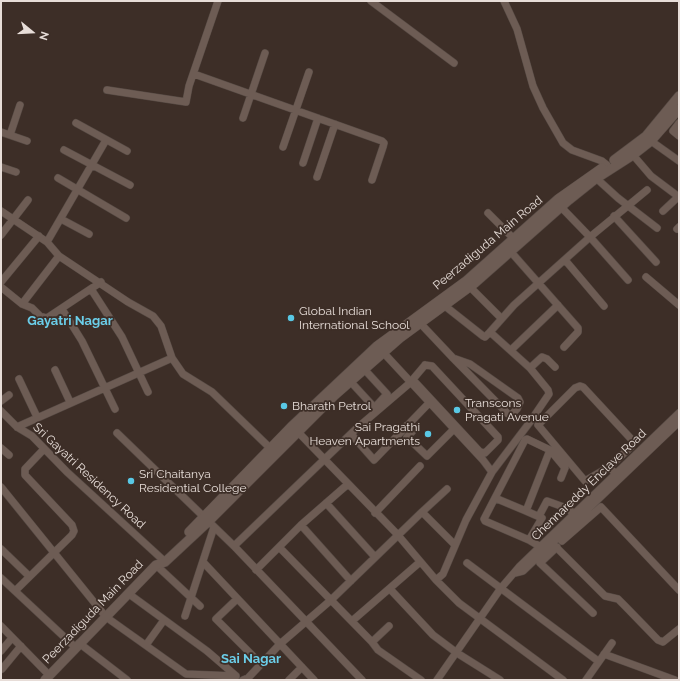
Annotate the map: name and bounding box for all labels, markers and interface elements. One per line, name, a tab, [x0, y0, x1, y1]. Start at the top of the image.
north arrow	[12, 12, 52, 52]
text: N	[36, 30, 51, 42]
street label: Peerzadiguda Main Road	[430, 193, 546, 293]
place label: Global Indian International School	[299, 304, 410, 332]
district label: Gayatri Nagar	[27, 313, 113, 329]
marker: Global Indian International School	[286, 313, 296, 323]
place label: Transcons Pragati Avenue	[465, 396, 549, 424]
place label: Bharath Petrol	[292, 399, 371, 413]
marker: Bharath Petrol	[279, 401, 289, 411]
marker: Transcons Pragati Avenue	[452, 405, 462, 415]
street label: Sri Gayatri Residency Road	[30, 420, 148, 532]
place label: Sai Pragathi Heaven Apartments	[309, 420, 420, 448]
street label: Chennareddy Enclave Road	[529, 426, 649, 544]
marker: Sai Pragathi Heaven Apartments	[423, 429, 433, 439]
place label: Sri Chaitanya Residential College	[139, 467, 246, 495]
marker: Sri Chaitanya Residential College	[126, 476, 136, 486]
street label: Peerzadiguda Main Road	[40, 557, 146, 667]
district label: Sai Nagar	[221, 651, 281, 667]

